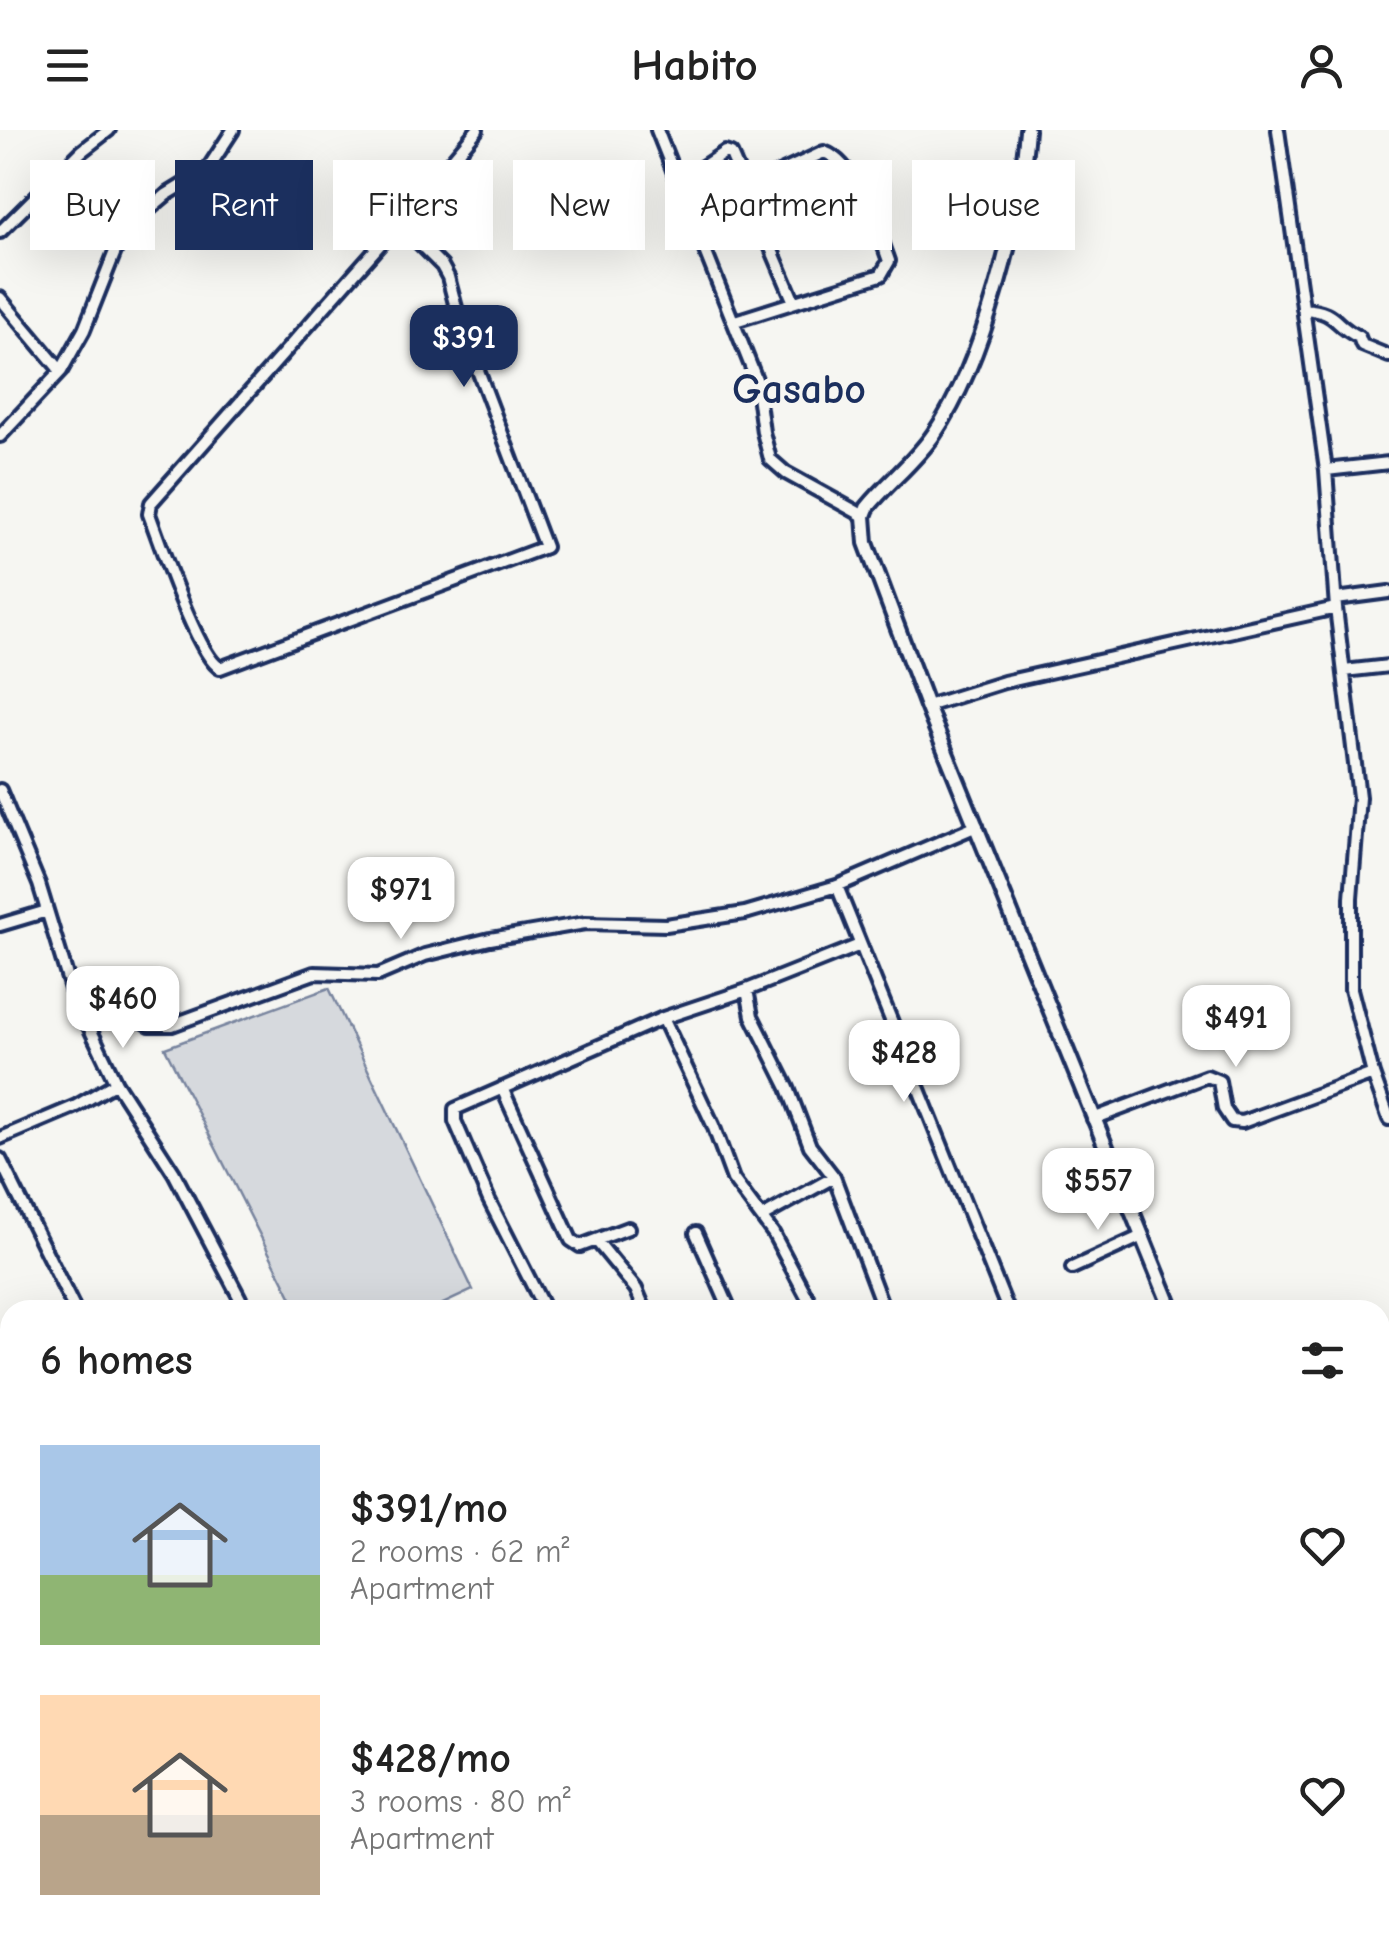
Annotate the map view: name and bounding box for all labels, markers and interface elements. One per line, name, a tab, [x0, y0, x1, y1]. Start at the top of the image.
icon: menu	[40, 38, 95, 93]
icon: person	[1294, 38, 1349, 93]
text: Habito	[631, 39, 758, 91]
chip: Buy	[30, 160, 155, 250]
chip: Rent	[175, 160, 313, 250]
chip: Filters	[333, 160, 493, 250]
chip: New	[513, 160, 645, 250]
chip: Apartment	[665, 160, 892, 250]
chip: House	[912, 160, 1075, 250]
pin: $391	[405, 305, 523, 390]
text: $391	[432, 319, 496, 356]
district label: Gasabo	[732, 365, 866, 414]
pin: $971	[342, 857, 460, 942]
text: $971	[370, 871, 432, 908]
pin: $460	[64, 966, 182, 1051]
text: $460	[88, 980, 158, 1017]
pin: $491	[1177, 985, 1295, 1070]
text: $491	[1204, 999, 1268, 1036]
pin: $428	[845, 1020, 963, 1105]
text: $428	[871, 1034, 937, 1071]
pin: $557	[1039, 1148, 1157, 1233]
text: $557	[1064, 1162, 1132, 1199]
icon: filters	[1295, 1333, 1350, 1388]
text: 6 homes	[40, 1336, 193, 1385]
text: $391/mo	[350, 1484, 508, 1533]
icon: home	[120, 1485, 240, 1605]
icon: heart	[1295, 1518, 1350, 1573]
text: 2 rooms · 62 m²	[350, 1533, 569, 1570]
text: Apartment	[350, 1570, 493, 1607]
text: $428/mo	[350, 1734, 511, 1783]
icon: home	[120, 1735, 240, 1855]
icon: heart	[1295, 1768, 1350, 1823]
text: 3 rooms · 80 m²	[350, 1783, 571, 1820]
text: Apartment	[350, 1820, 493, 1857]

